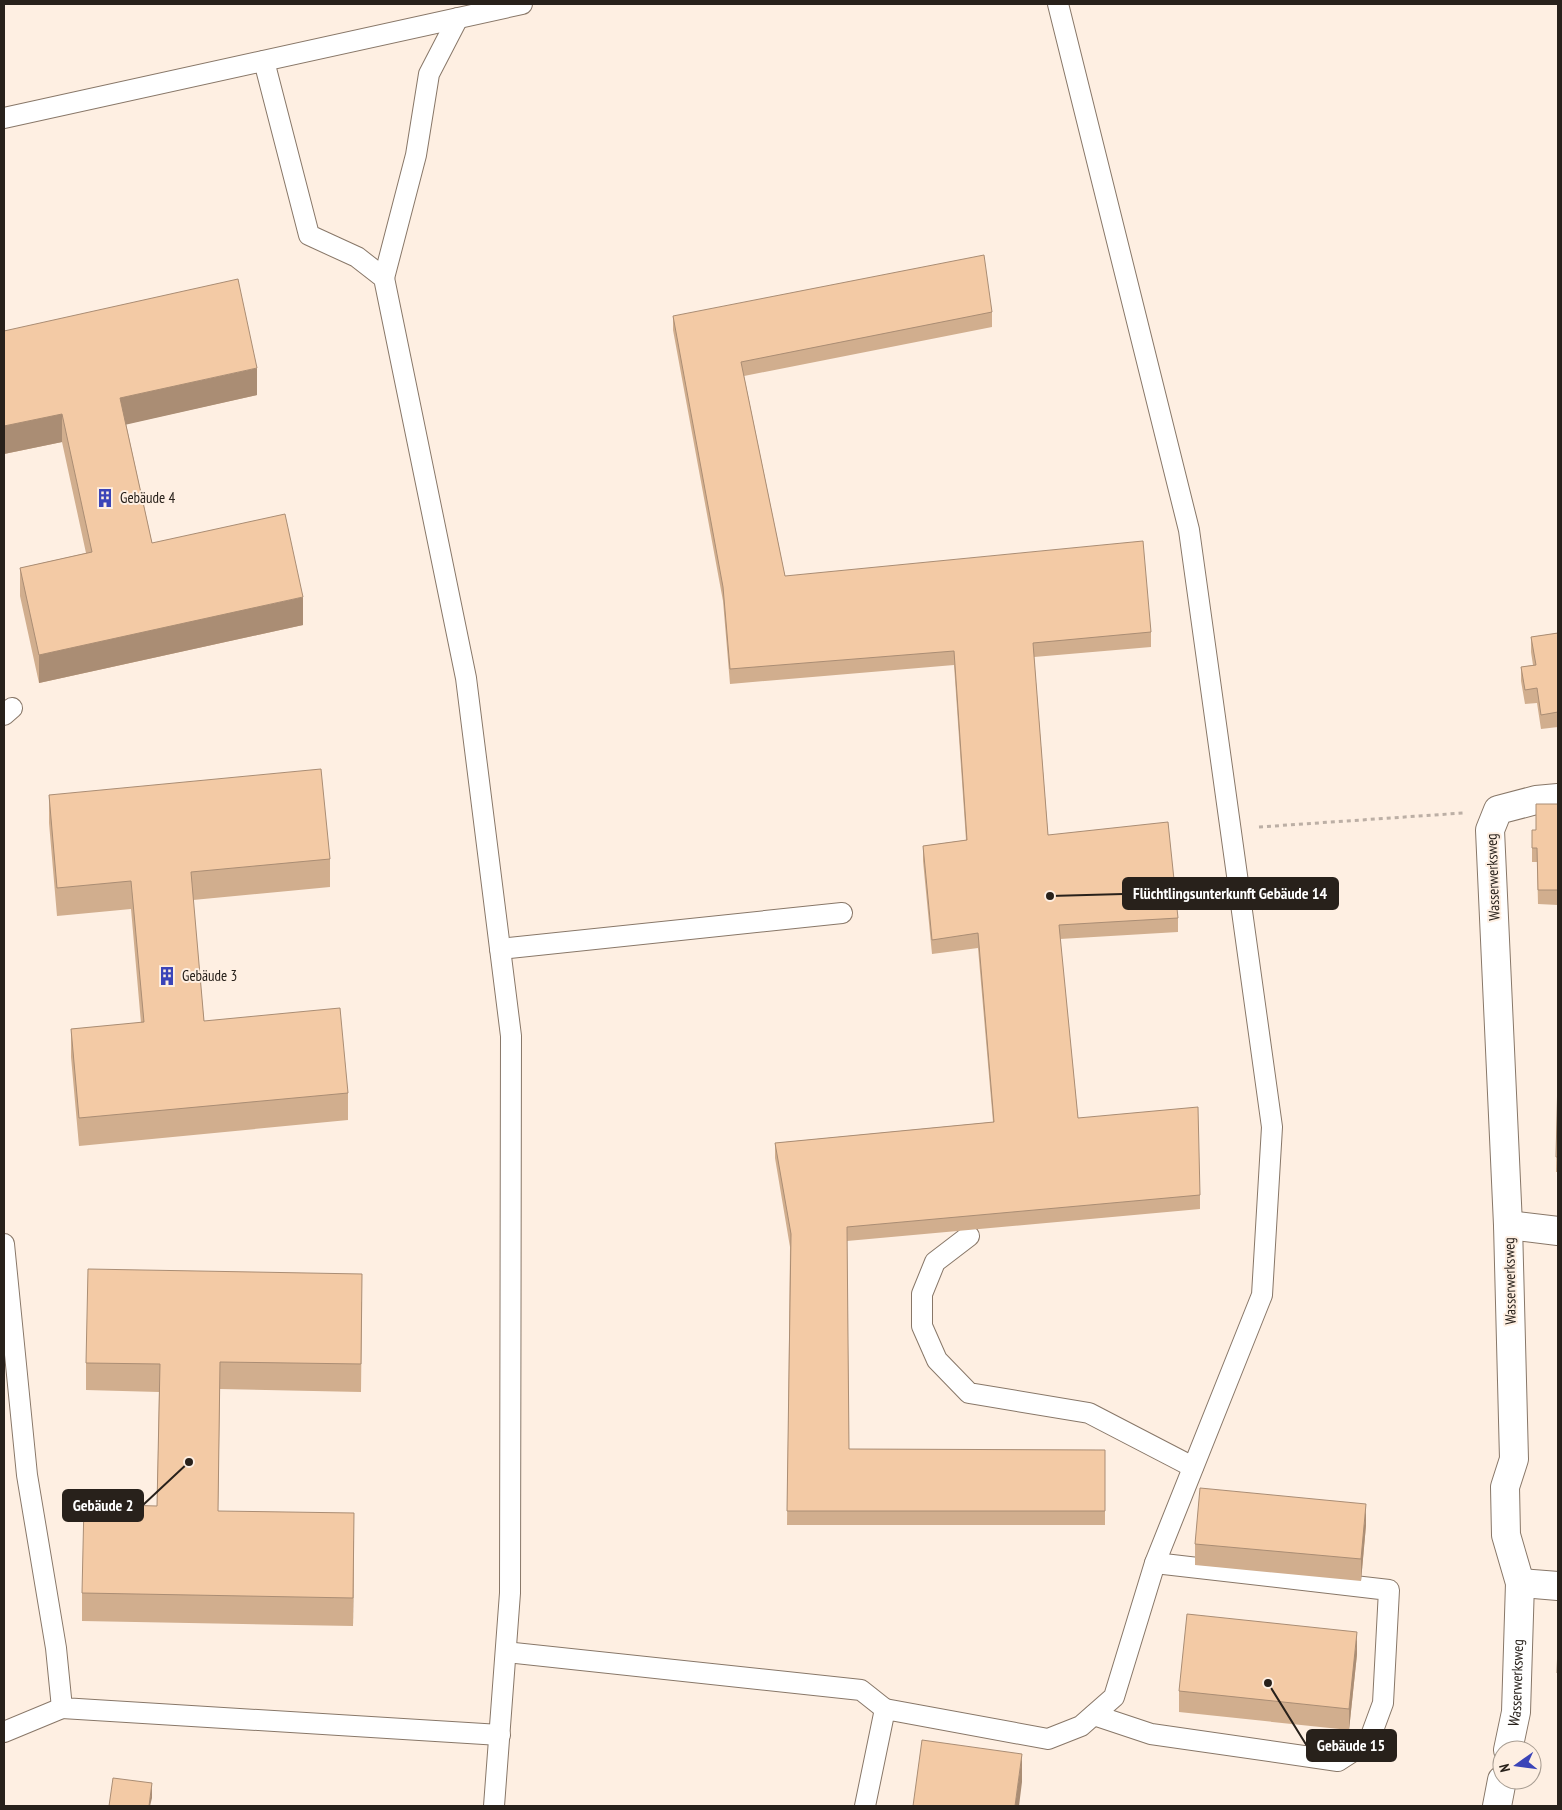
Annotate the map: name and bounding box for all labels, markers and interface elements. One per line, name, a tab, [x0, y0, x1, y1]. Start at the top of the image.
building icon: Gebäude 4	[94, 487, 116, 509]
place label: Gebäude 4	[120, 488, 175, 507]
street label: Wasserwerksweg	[1481, 833, 1504, 921]
callout: Flüchtlingsunterkunft Gebäude 14	[1123, 878, 1338, 909]
text: Flüchtlingsunterkunft Gebäude 14	[1133, 883, 1327, 903]
building icon: Gebäude 3	[156, 965, 178, 987]
place label: Gebäude 3	[182, 966, 237, 985]
street label: Wasserwerksweg	[1499, 1237, 1520, 1325]
callout: Gebäude 2	[63, 1490, 143, 1521]
text: Gebäude 2	[73, 1495, 133, 1515]
street label: Wasserwerksweg	[1503, 1639, 1527, 1728]
callout: Gebäude 15	[1307, 1730, 1396, 1761]
text: Gebäude 15	[1317, 1735, 1385, 1755]
north arrow	[1492, 1740, 1542, 1790]
text: N	[1495, 1762, 1514, 1774]

